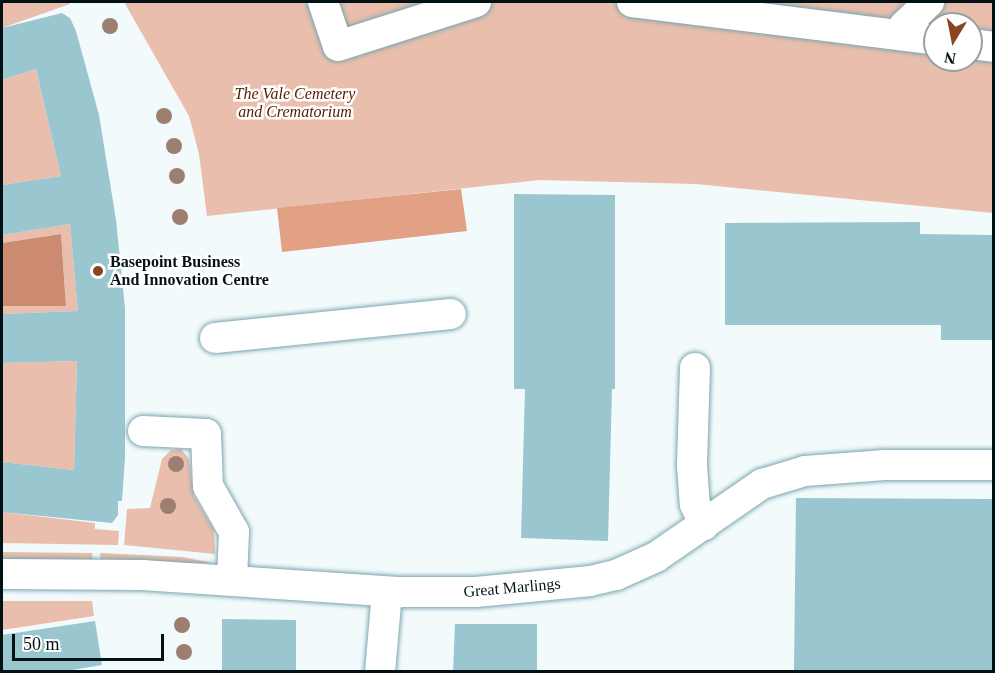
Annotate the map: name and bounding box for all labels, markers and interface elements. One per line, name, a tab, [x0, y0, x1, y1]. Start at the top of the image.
north arrow	[923, 12, 983, 72]
text: N	[943, 49, 957, 68]
park label: The Vale Cemetery and Crematorium	[235, 84, 355, 122]
place label: Basepoint Business And Innovation Centre	[110, 252, 269, 290]
marker: Basepoint Business And Innovation Centre	[91, 264, 105, 278]
street label: Great Marlings	[463, 574, 561, 602]
scale bar	[15, 622, 166, 660]
text: 50 m	[23, 634, 60, 654]

